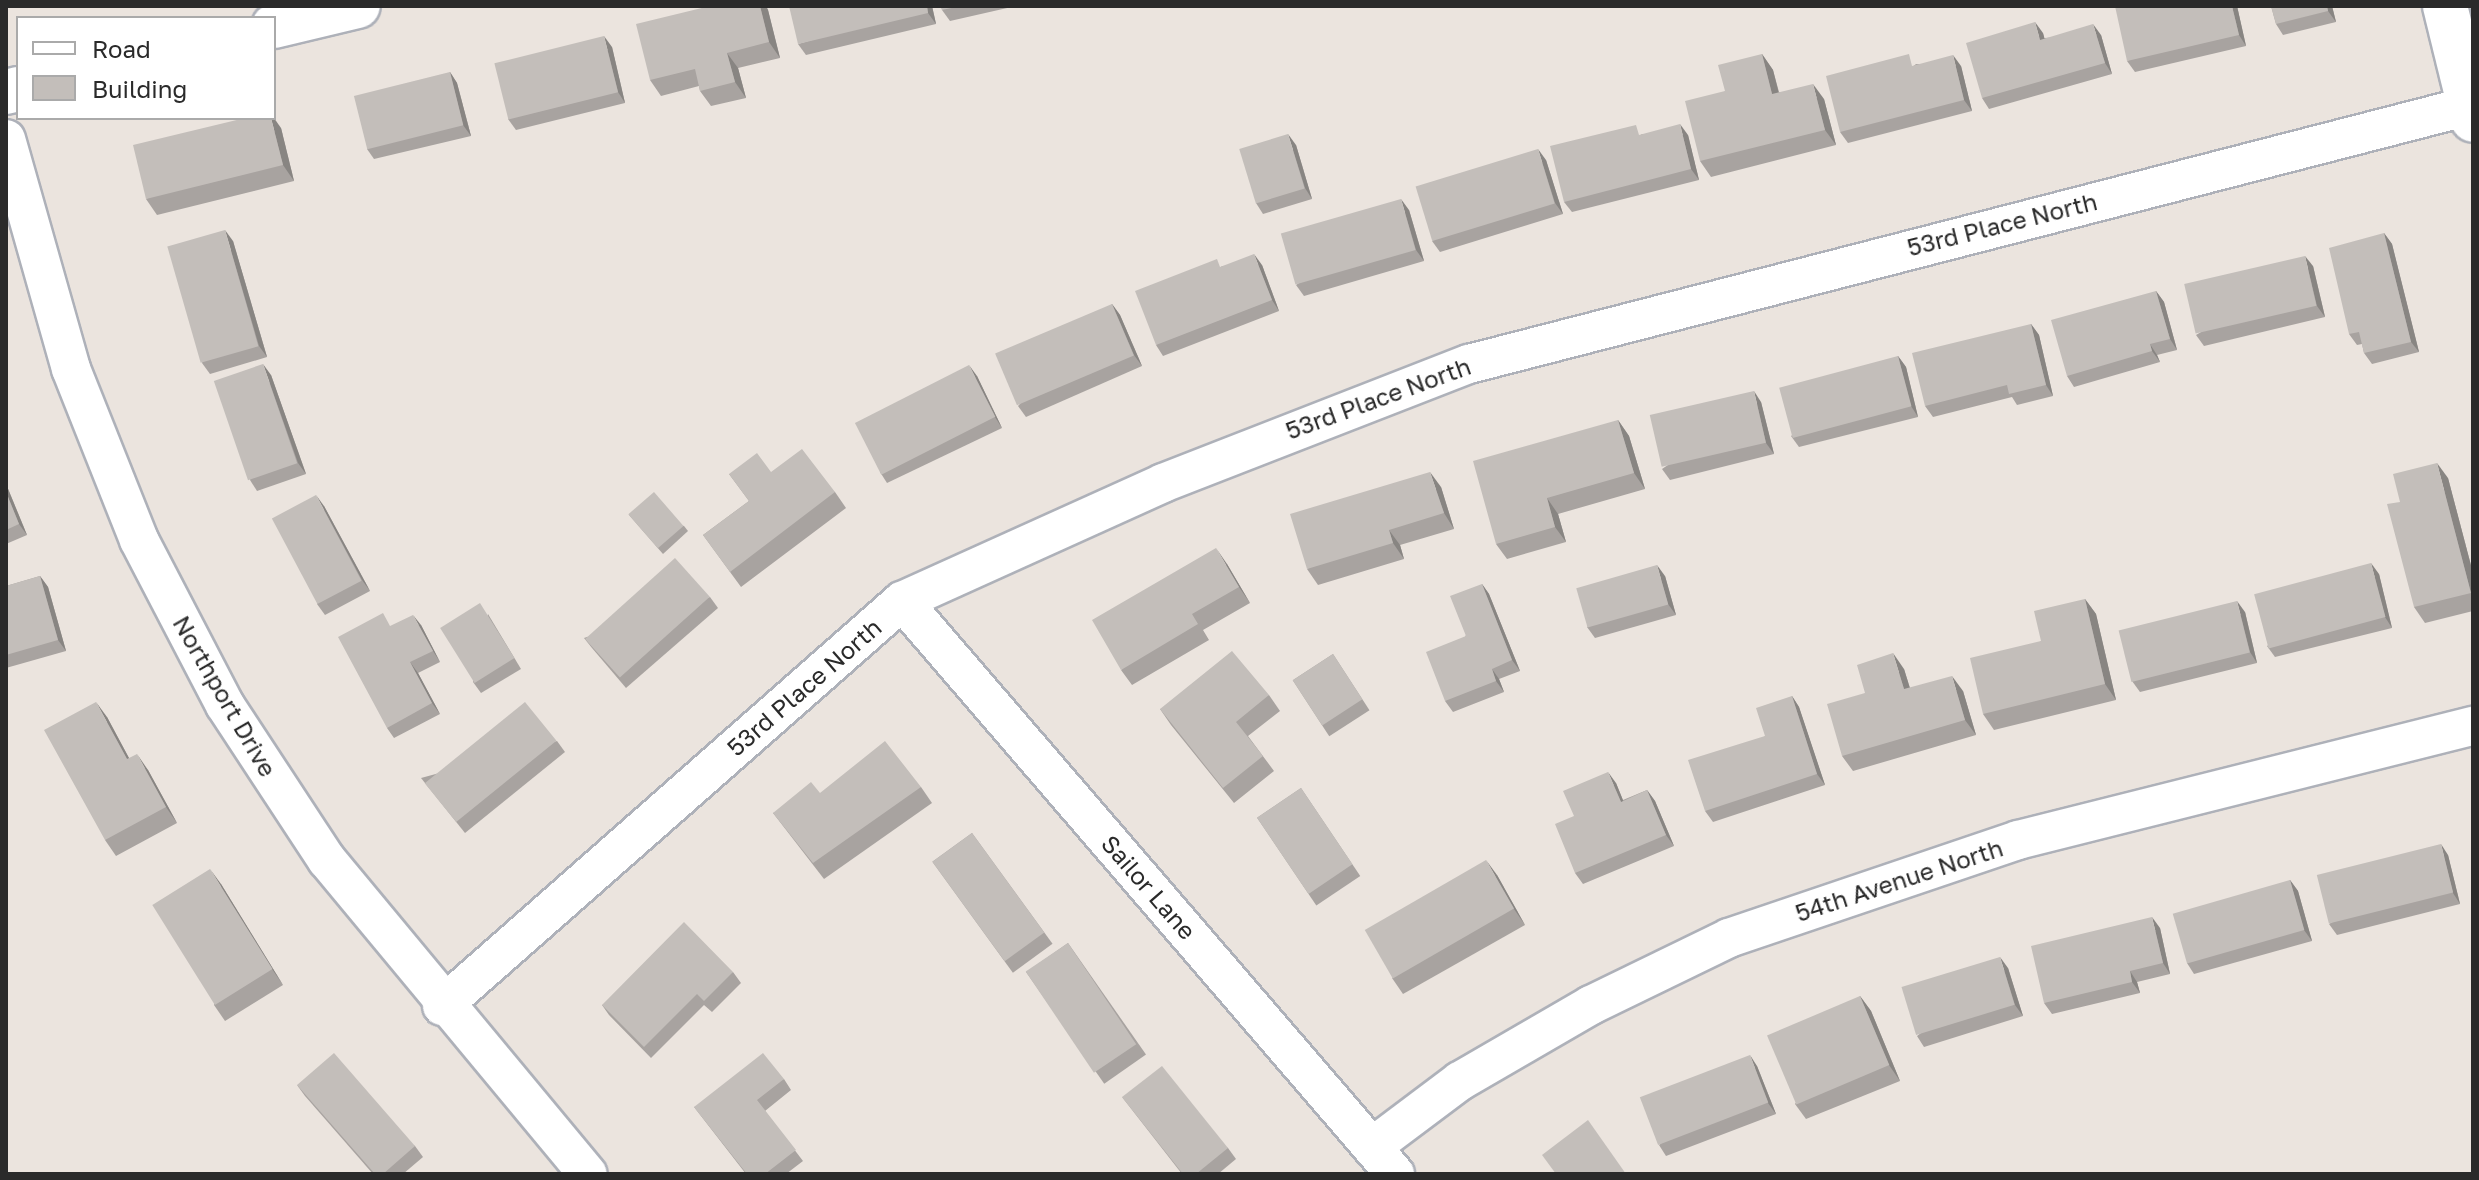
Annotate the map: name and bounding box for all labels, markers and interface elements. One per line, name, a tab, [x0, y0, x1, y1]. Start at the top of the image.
legend	[16, 16, 276, 120]
text: Road	[92, 34, 151, 63]
text: Building	[92, 74, 187, 103]
street label: 53rd Place North	[1904, 186, 2100, 262]
street label: 53rd Place North	[1282, 351, 1474, 445]
street label: Northport Drive	[167, 610, 283, 782]
street label: 53rd Place North	[721, 612, 887, 762]
street label: Sailor Lane	[1096, 829, 1202, 945]
street label: 54th Avenue North	[1792, 833, 2006, 927]

